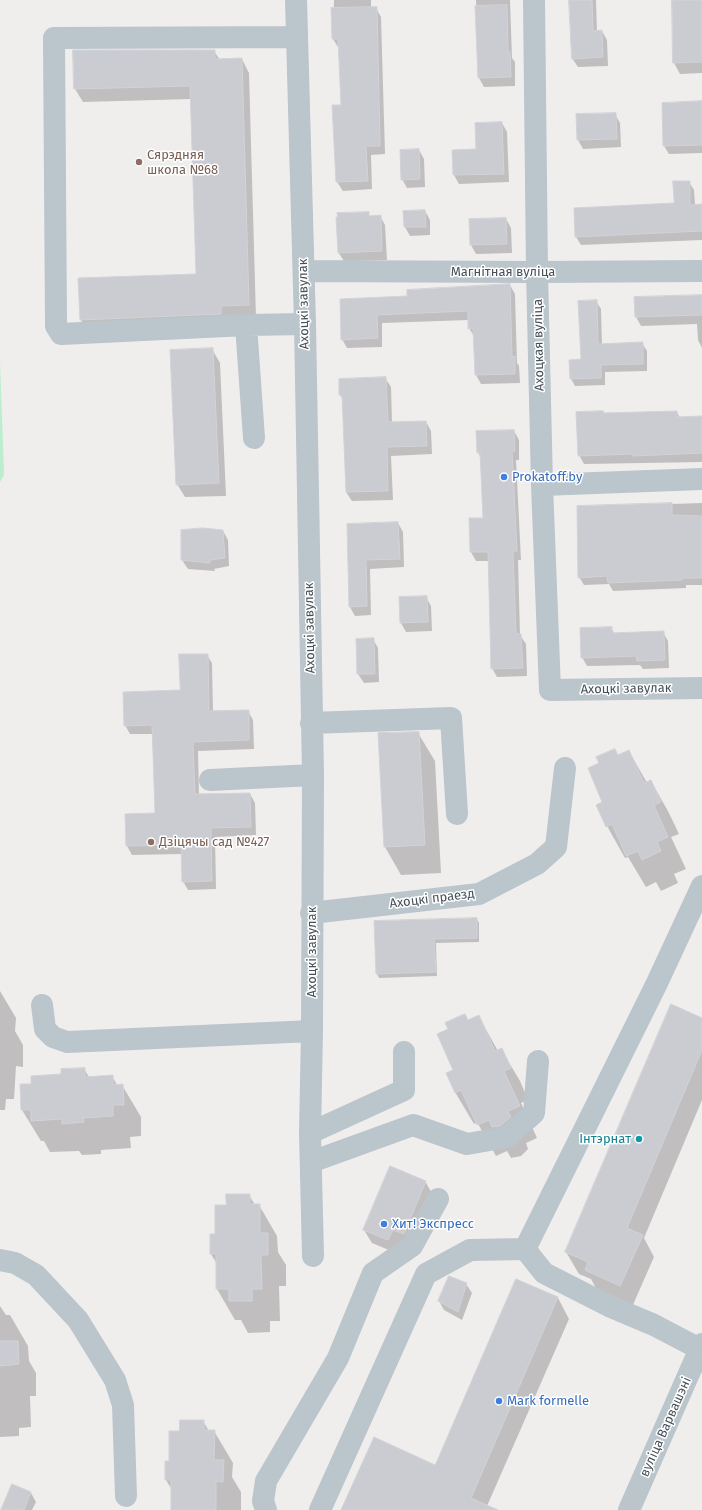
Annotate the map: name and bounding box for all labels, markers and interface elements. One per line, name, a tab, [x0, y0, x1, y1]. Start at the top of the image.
place label: Сярэдняя школа №68	[147, 147, 218, 178]
marker: Сярэдняя школа №68	[134, 157, 144, 167]
street label: Ахоцкі завулак	[295, 258, 313, 350]
street label: Магнітная вуліца	[451, 264, 555, 280]
street label: Ахоцкая вуліца	[530, 299, 548, 391]
place label: Prokatoff.by	[512, 469, 582, 485]
marker: Prokatoff.by	[499, 472, 509, 482]
street label: Ахоцкі завулак	[301, 582, 319, 674]
street label: Ахоцкі завулак	[580, 680, 672, 698]
place label: Дзіцячы сад №427	[159, 834, 269, 850]
marker: Дзіцячы сад №427	[146, 837, 156, 847]
street label: Ахоцкі праезд	[389, 886, 475, 912]
street label: Ахоцкі завулак	[304, 907, 320, 997]
place label: Інтэрнат	[579, 1131, 631, 1147]
marker: Інтэрнат	[634, 1134, 644, 1144]
place label: Хит! Экспресс	[392, 1216, 474, 1232]
marker: Хит! Экспресс	[379, 1219, 389, 1229]
street label: вуліца Варвашэні	[637, 1375, 695, 1479]
place label: Mark formelle	[507, 1393, 589, 1409]
marker: Mark formelle	[494, 1396, 504, 1406]

